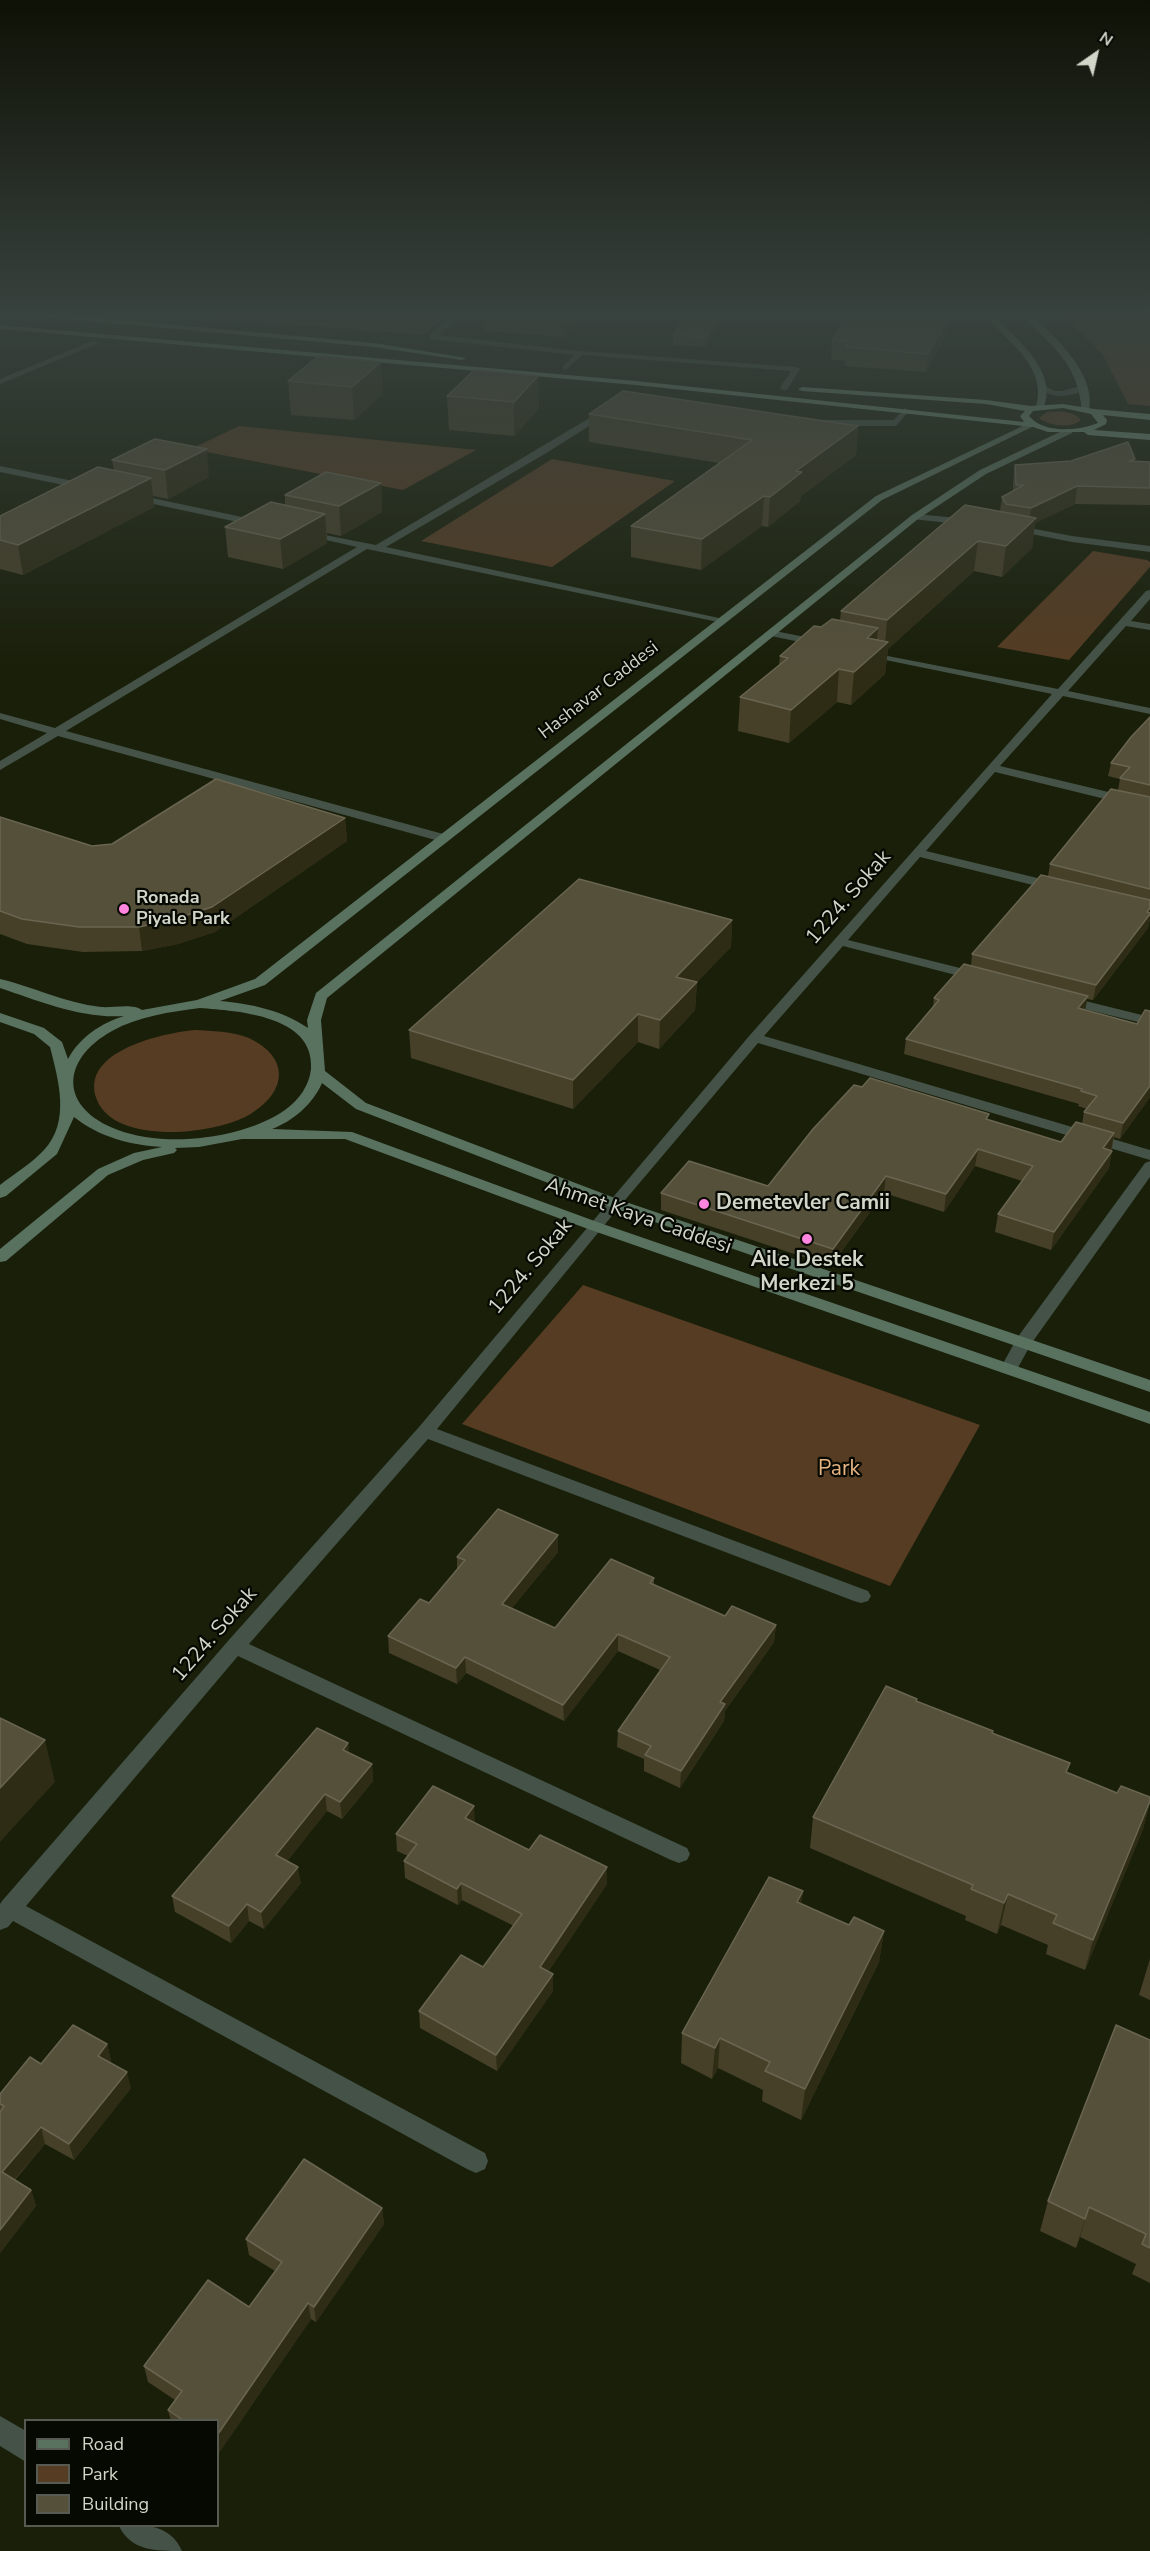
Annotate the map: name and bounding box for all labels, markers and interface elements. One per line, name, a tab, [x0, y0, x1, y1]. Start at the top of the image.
north arrow	[1066, 24, 1126, 84]
text: N	[1095, 27, 1117, 52]
street label: Hashavar Caddesi	[535, 638, 663, 744]
street label: 1224. Sokak	[801, 846, 897, 950]
place label: Ronada Piyale Park	[136, 888, 230, 930]
marker: Ronada Piyale Park	[117, 902, 131, 916]
street label: Ahmet Kaya Caddesi	[541, 1173, 735, 1261]
place label: Demetevler Camii	[716, 1191, 890, 1217]
marker: Demetevler Camii	[697, 1197, 711, 1211]
street label: 1224. Sokak	[484, 1214, 578, 1320]
marker: Aile Destek Merkezi 5	[800, 1232, 814, 1246]
place label: Aile Destek Merkezi 5	[751, 1248, 863, 1298]
park label: Park	[818, 1457, 860, 1483]
street label: 1224. Sokak	[167, 1583, 263, 1687]
legend	[24, 2419, 219, 2527]
text: Road	[82, 2432, 124, 2456]
text: Park	[82, 2462, 118, 2486]
text: Building	[82, 2492, 149, 2516]

